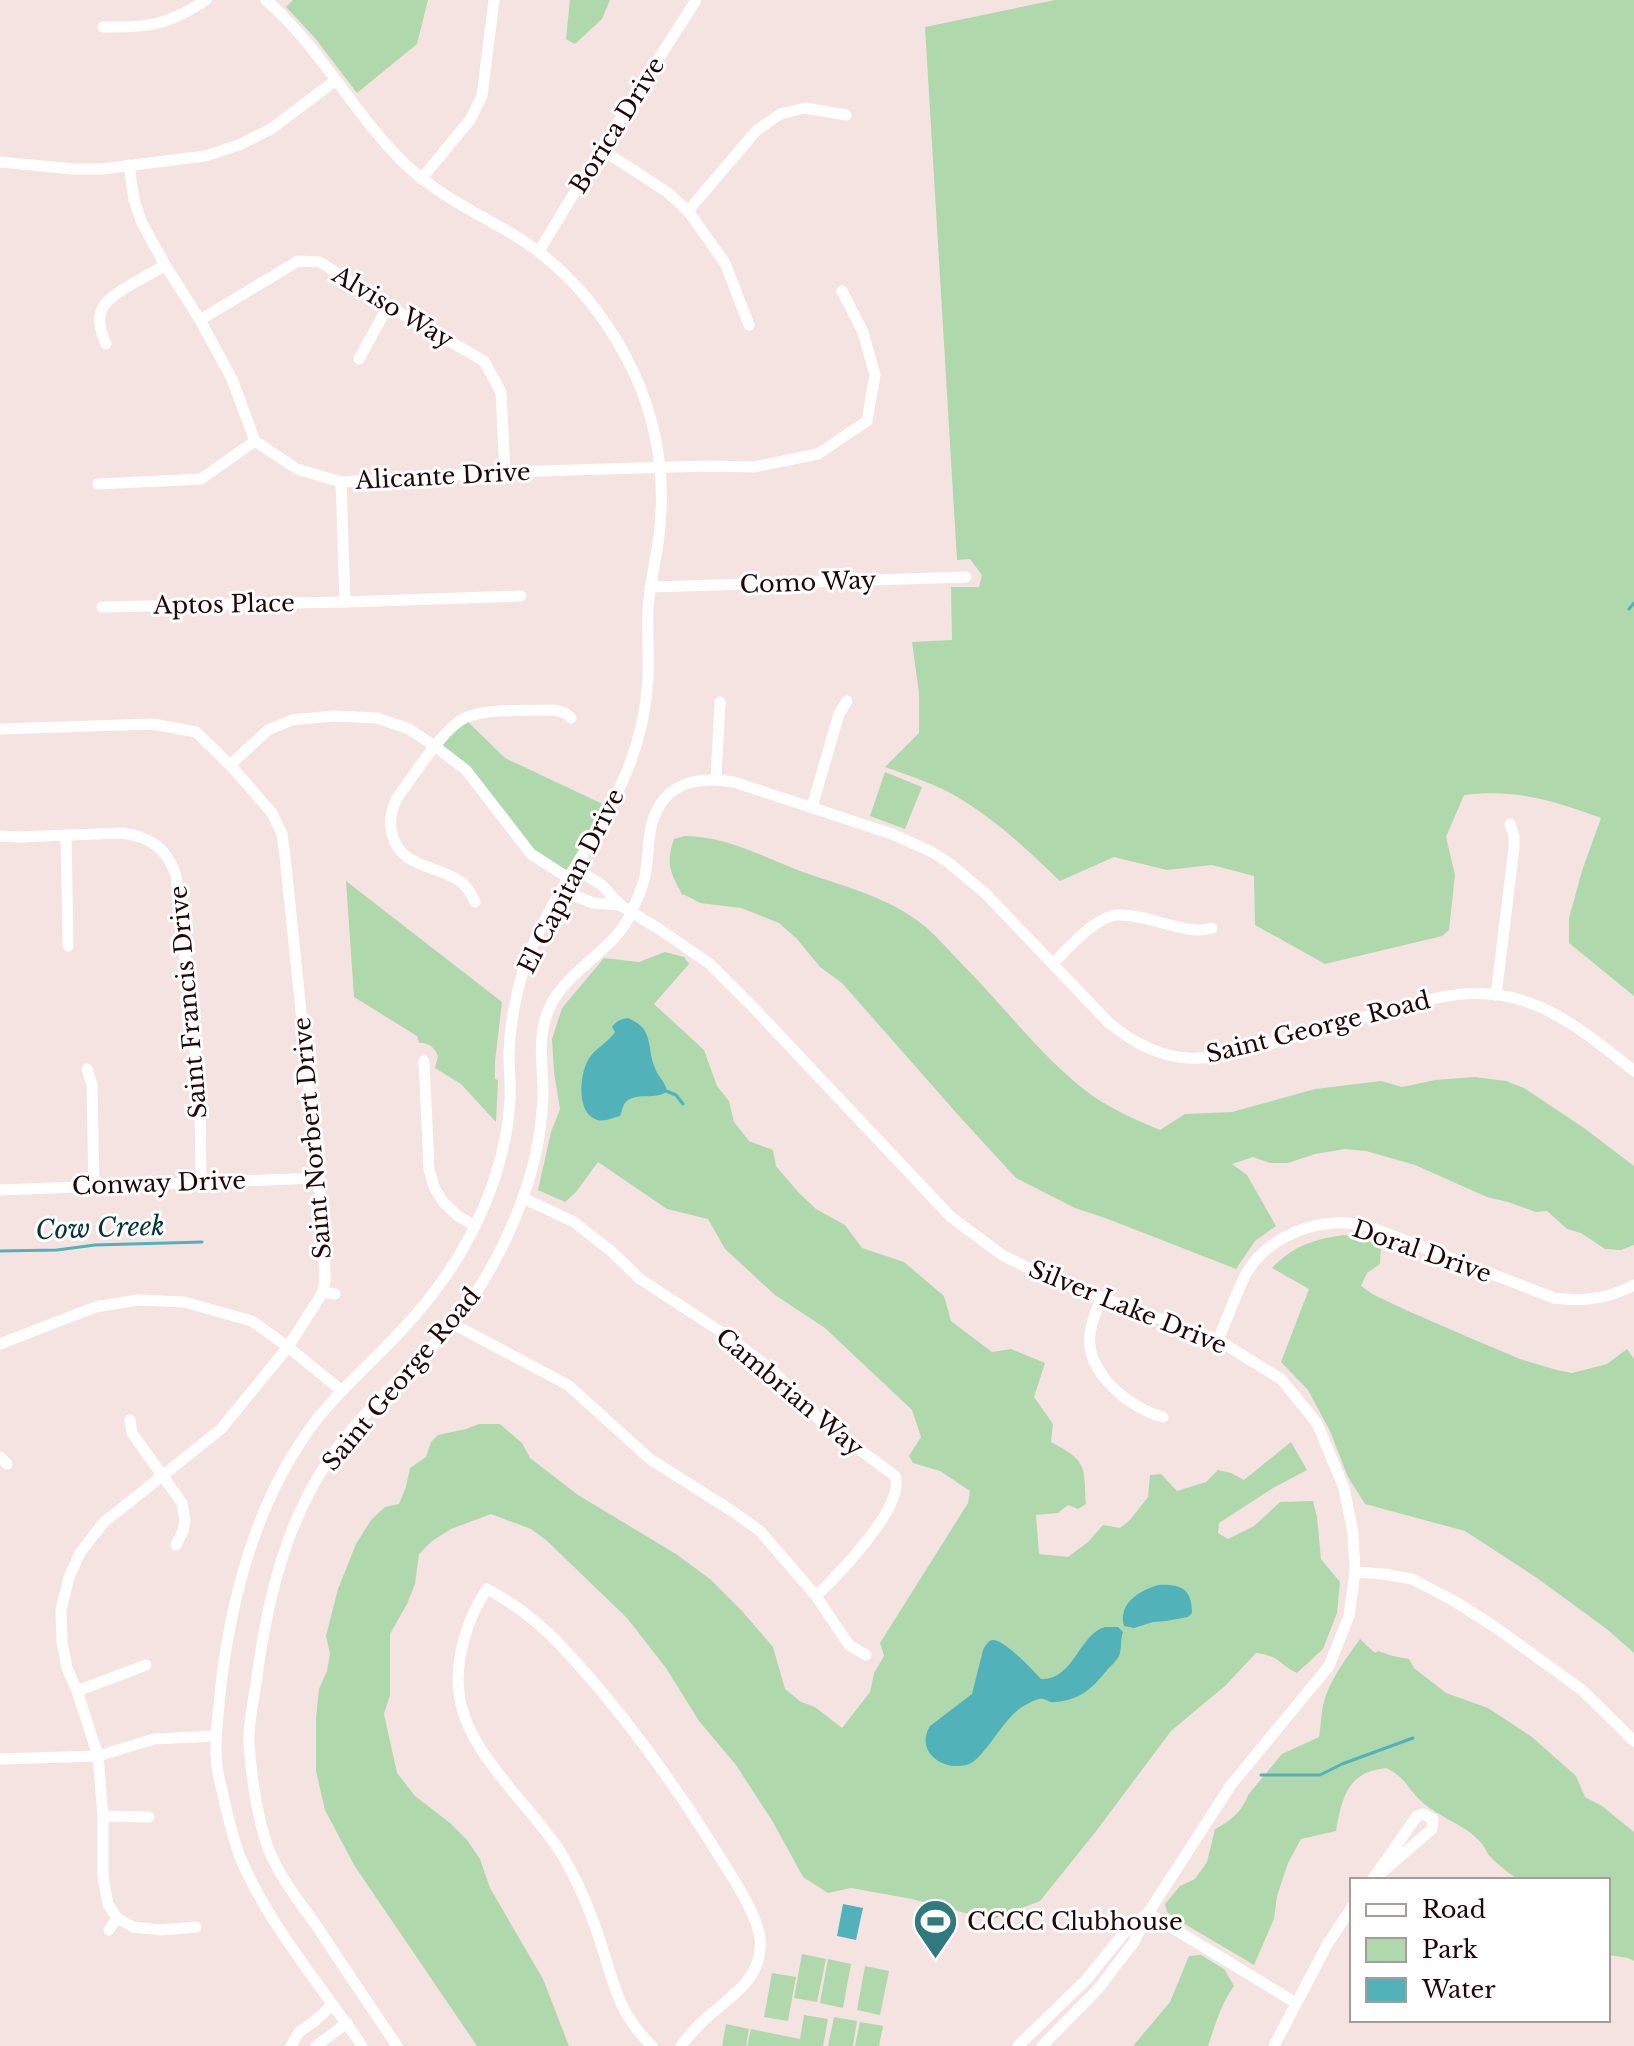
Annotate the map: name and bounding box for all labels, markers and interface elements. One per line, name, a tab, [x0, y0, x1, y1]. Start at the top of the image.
street label: Borica Drive	[564, 52, 670, 198]
street label: Alviso Way	[326, 259, 459, 355]
street label: Alicante Drive	[354, 457, 531, 495]
street label: Como Way	[739, 565, 877, 599]
street label: Aptos Place	[152, 588, 295, 620]
street label: El Capitan Drive	[512, 784, 630, 978]
street label: Saint Francis Drive	[163, 884, 213, 1120]
street label: Saint George Road	[1203, 985, 1433, 1069]
street label: Saint Norbert Drive	[287, 1016, 337, 1260]
street label: Conway Drive	[71, 1165, 247, 1201]
water label: Cow Creek	[35, 1210, 165, 1246]
street label: Doral Drive	[1349, 1214, 1495, 1288]
street label: Silver Lake Drive	[1025, 1254, 1231, 1360]
street label: Saint George Road	[316, 1282, 486, 1476]
street label: Cambrian Way	[710, 1322, 870, 1463]
legend	[1350, 1878, 1610, 2022]
text: Road	[1422, 1895, 1486, 1924]
sports icon: CCCC Clubhouse	[912, 1897, 960, 1960]
place label: CCCC Clubhouse	[967, 1907, 1183, 1936]
text: Park	[1422, 1935, 1478, 1964]
text: Water	[1421, 1975, 1496, 2004]

